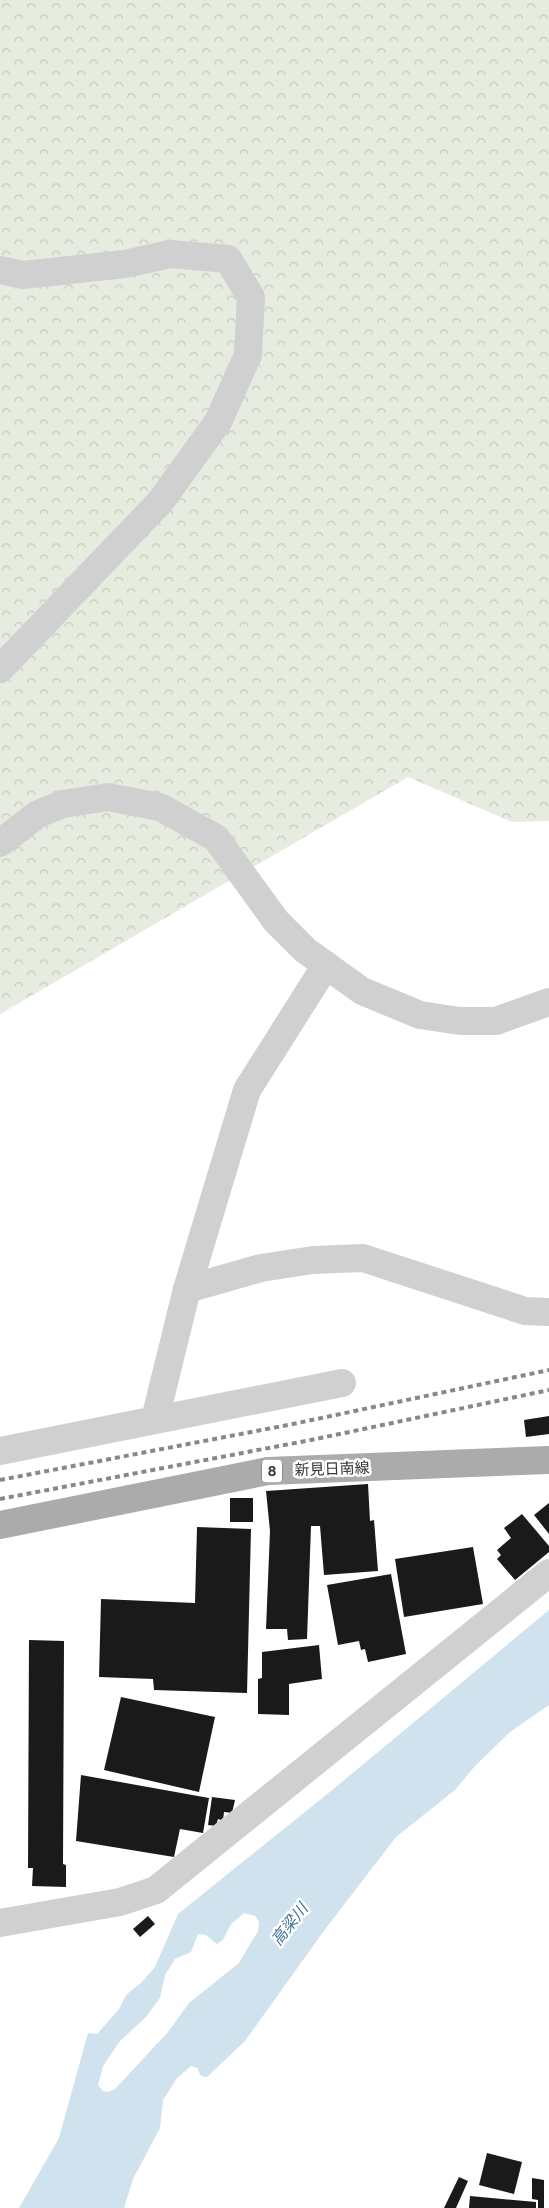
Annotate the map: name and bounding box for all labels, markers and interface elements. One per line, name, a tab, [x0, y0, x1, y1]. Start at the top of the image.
street label: 新見日南線	[294, 1459, 370, 1479]
road number: 8	[262, 1460, 282, 1482]
water label: 高梁川	[267, 1898, 313, 1949]

